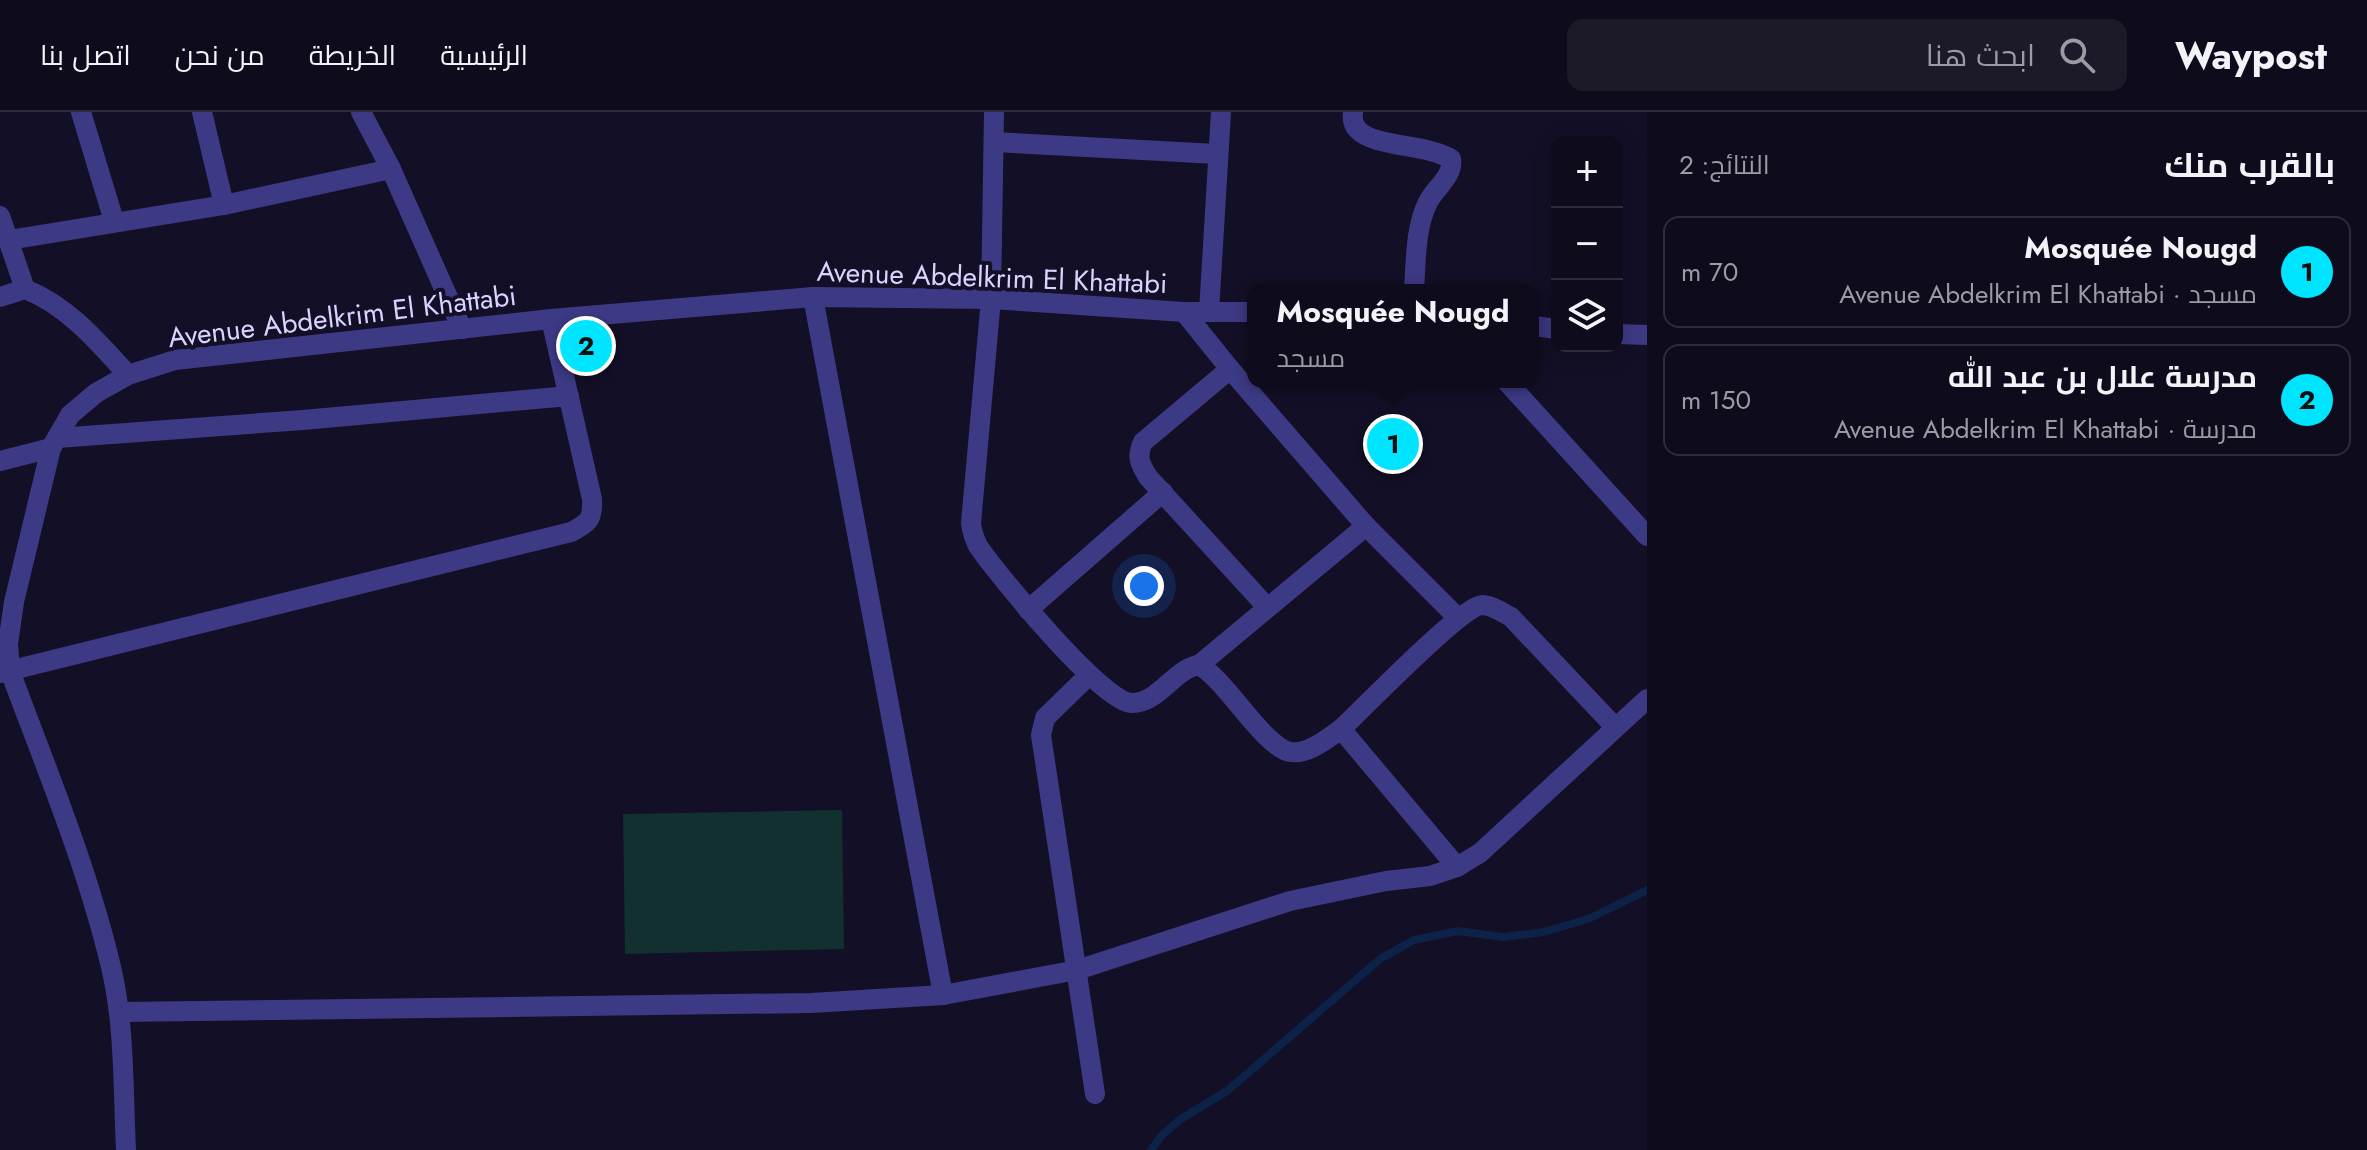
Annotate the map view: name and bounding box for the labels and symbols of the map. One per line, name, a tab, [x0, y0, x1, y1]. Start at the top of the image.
street label: Avenue Abdelkrim El Khattabi	[816, 251, 1168, 304]
street label: Avenue Abdelkrim El Khattabi	[166, 275, 519, 358]
pin: 2	[560, 316, 612, 376]
pin: 1	[1367, 414, 1419, 474]
your location	[1124, 566, 1164, 606]

